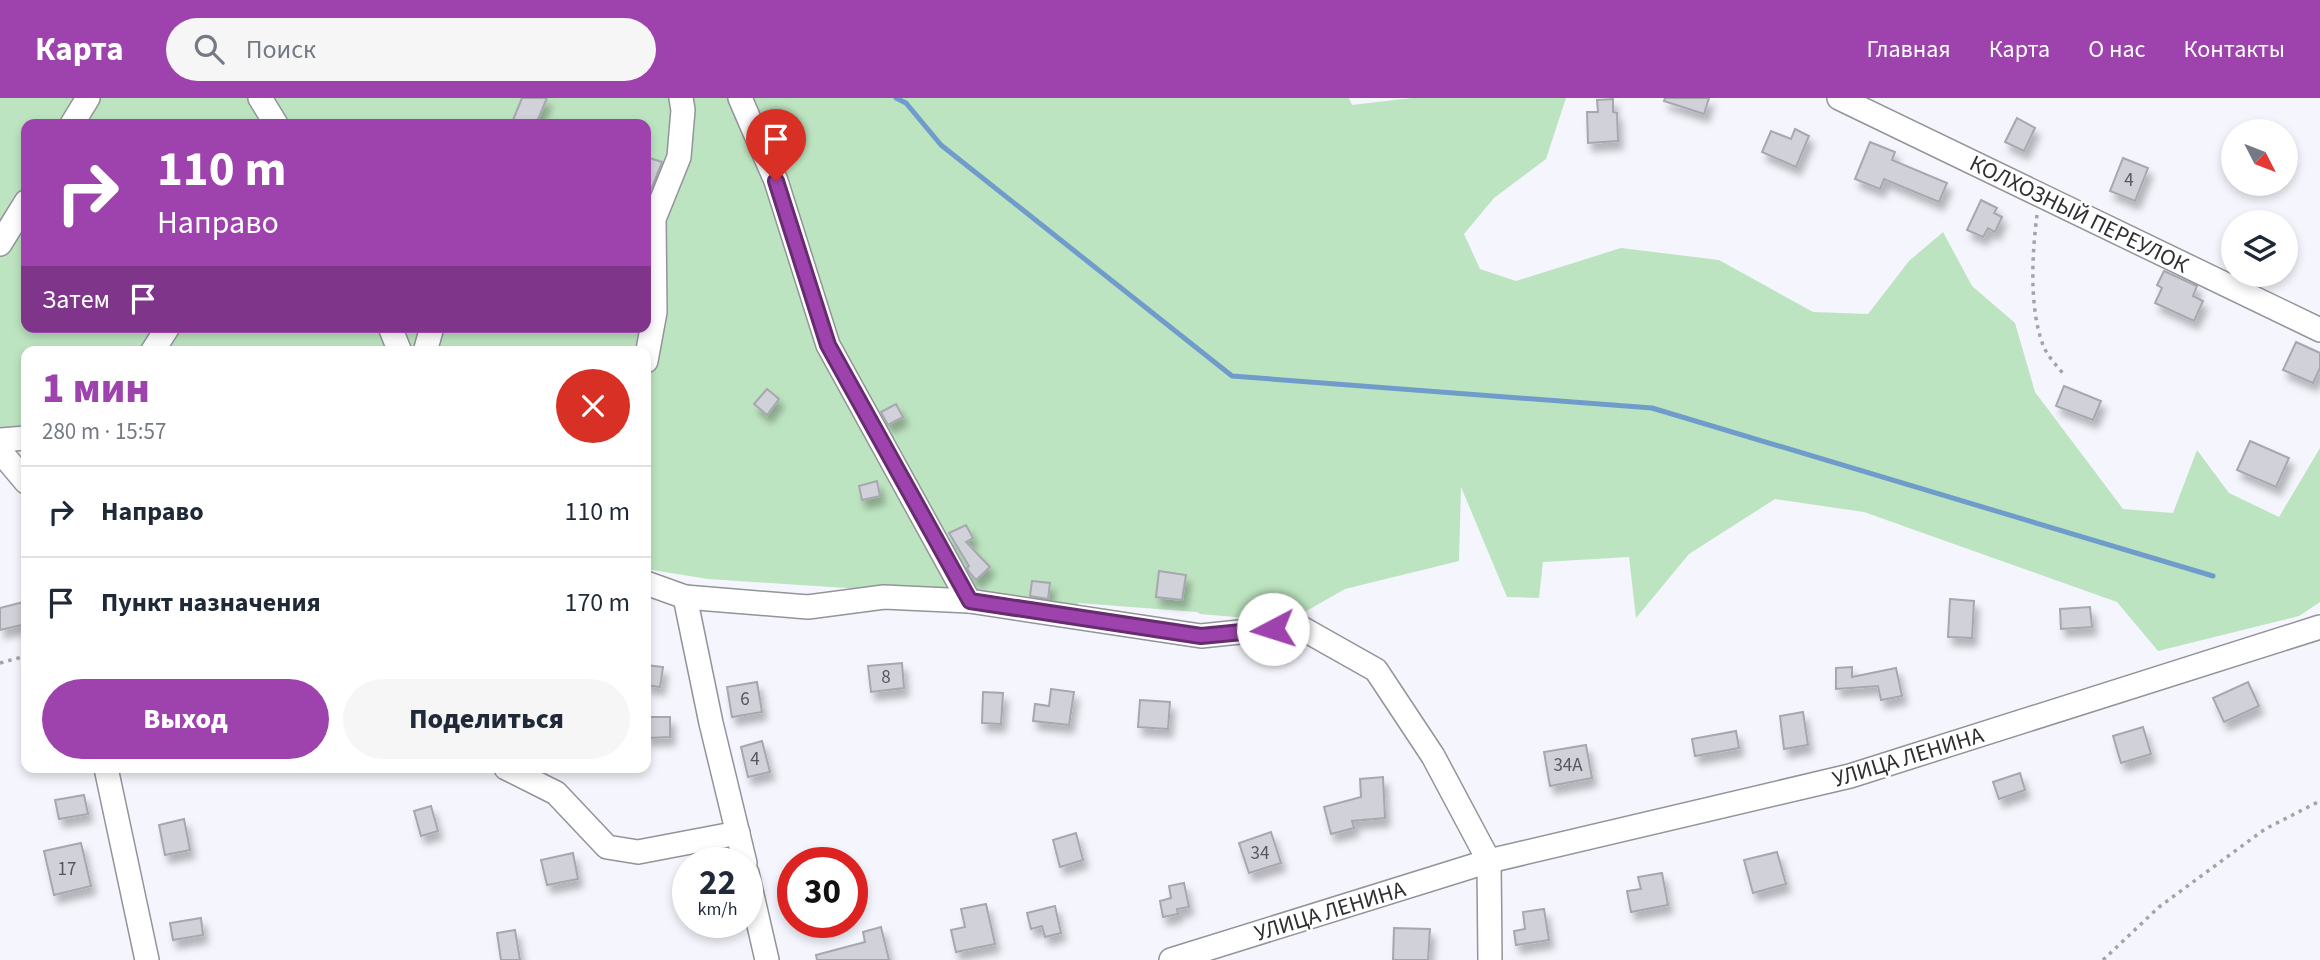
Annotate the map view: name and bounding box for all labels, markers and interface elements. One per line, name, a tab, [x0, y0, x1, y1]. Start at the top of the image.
search box	[166, 18, 656, 81]
text: Карта	[35, 26, 124, 73]
icon: search	[190, 30, 228, 68]
text: Поиск	[246, 31, 316, 68]
text: Главная	[1866, 32, 1951, 67]
text: Карта	[1989, 32, 2050, 67]
text: О нас	[2088, 32, 2145, 67]
text: Контакты	[2183, 32, 2285, 67]
pin	[746, 109, 806, 181]
north arrow	[2221, 119, 2298, 196]
map controls	[2221, 119, 2298, 287]
icon: arrive	[757, 120, 795, 158]
text: 110 m	[157, 135, 286, 205]
icon: right	[42, 147, 133, 238]
street label: КОЛХОЗНЫЙ ПЕРЕУЛОК	[1964, 147, 2195, 282]
house number: 4	[2124, 167, 2134, 194]
text: Направо	[157, 200, 279, 246]
button: layers	[2221, 210, 2298, 287]
icon: arrive	[124, 280, 162, 318]
text: Затем	[42, 281, 110, 318]
text: 1 мин	[42, 359, 150, 419]
button: close	[556, 369, 630, 443]
text: 280 m · 15:57	[42, 415, 166, 448]
icon: right	[42, 493, 80, 531]
text: Направо	[101, 493, 204, 530]
text: 110 m	[564, 493, 630, 530]
icon: arrive	[42, 584, 80, 622]
text: Пункт назначения	[101, 584, 321, 621]
text: 170 m	[564, 584, 630, 621]
position arrow	[1236, 592, 1310, 666]
house number: 8	[881, 664, 891, 691]
button: Выход	[42, 679, 329, 759]
button: Поделиться	[343, 679, 630, 759]
house number: 6	[740, 686, 750, 713]
street label: УЛИЦА ЛЕНИНА	[1829, 718, 1988, 796]
house number: 4	[750, 746, 760, 773]
house number: 34А	[1553, 752, 1583, 779]
house number: 34	[1251, 840, 1269, 867]
speed limit sign: 30	[777, 847, 868, 938]
house number: 17	[58, 856, 76, 883]
text: 22	[699, 858, 736, 908]
street label: УЛИЦА ЛЕНИНА	[1251, 872, 1410, 950]
text: km/h	[698, 897, 737, 922]

